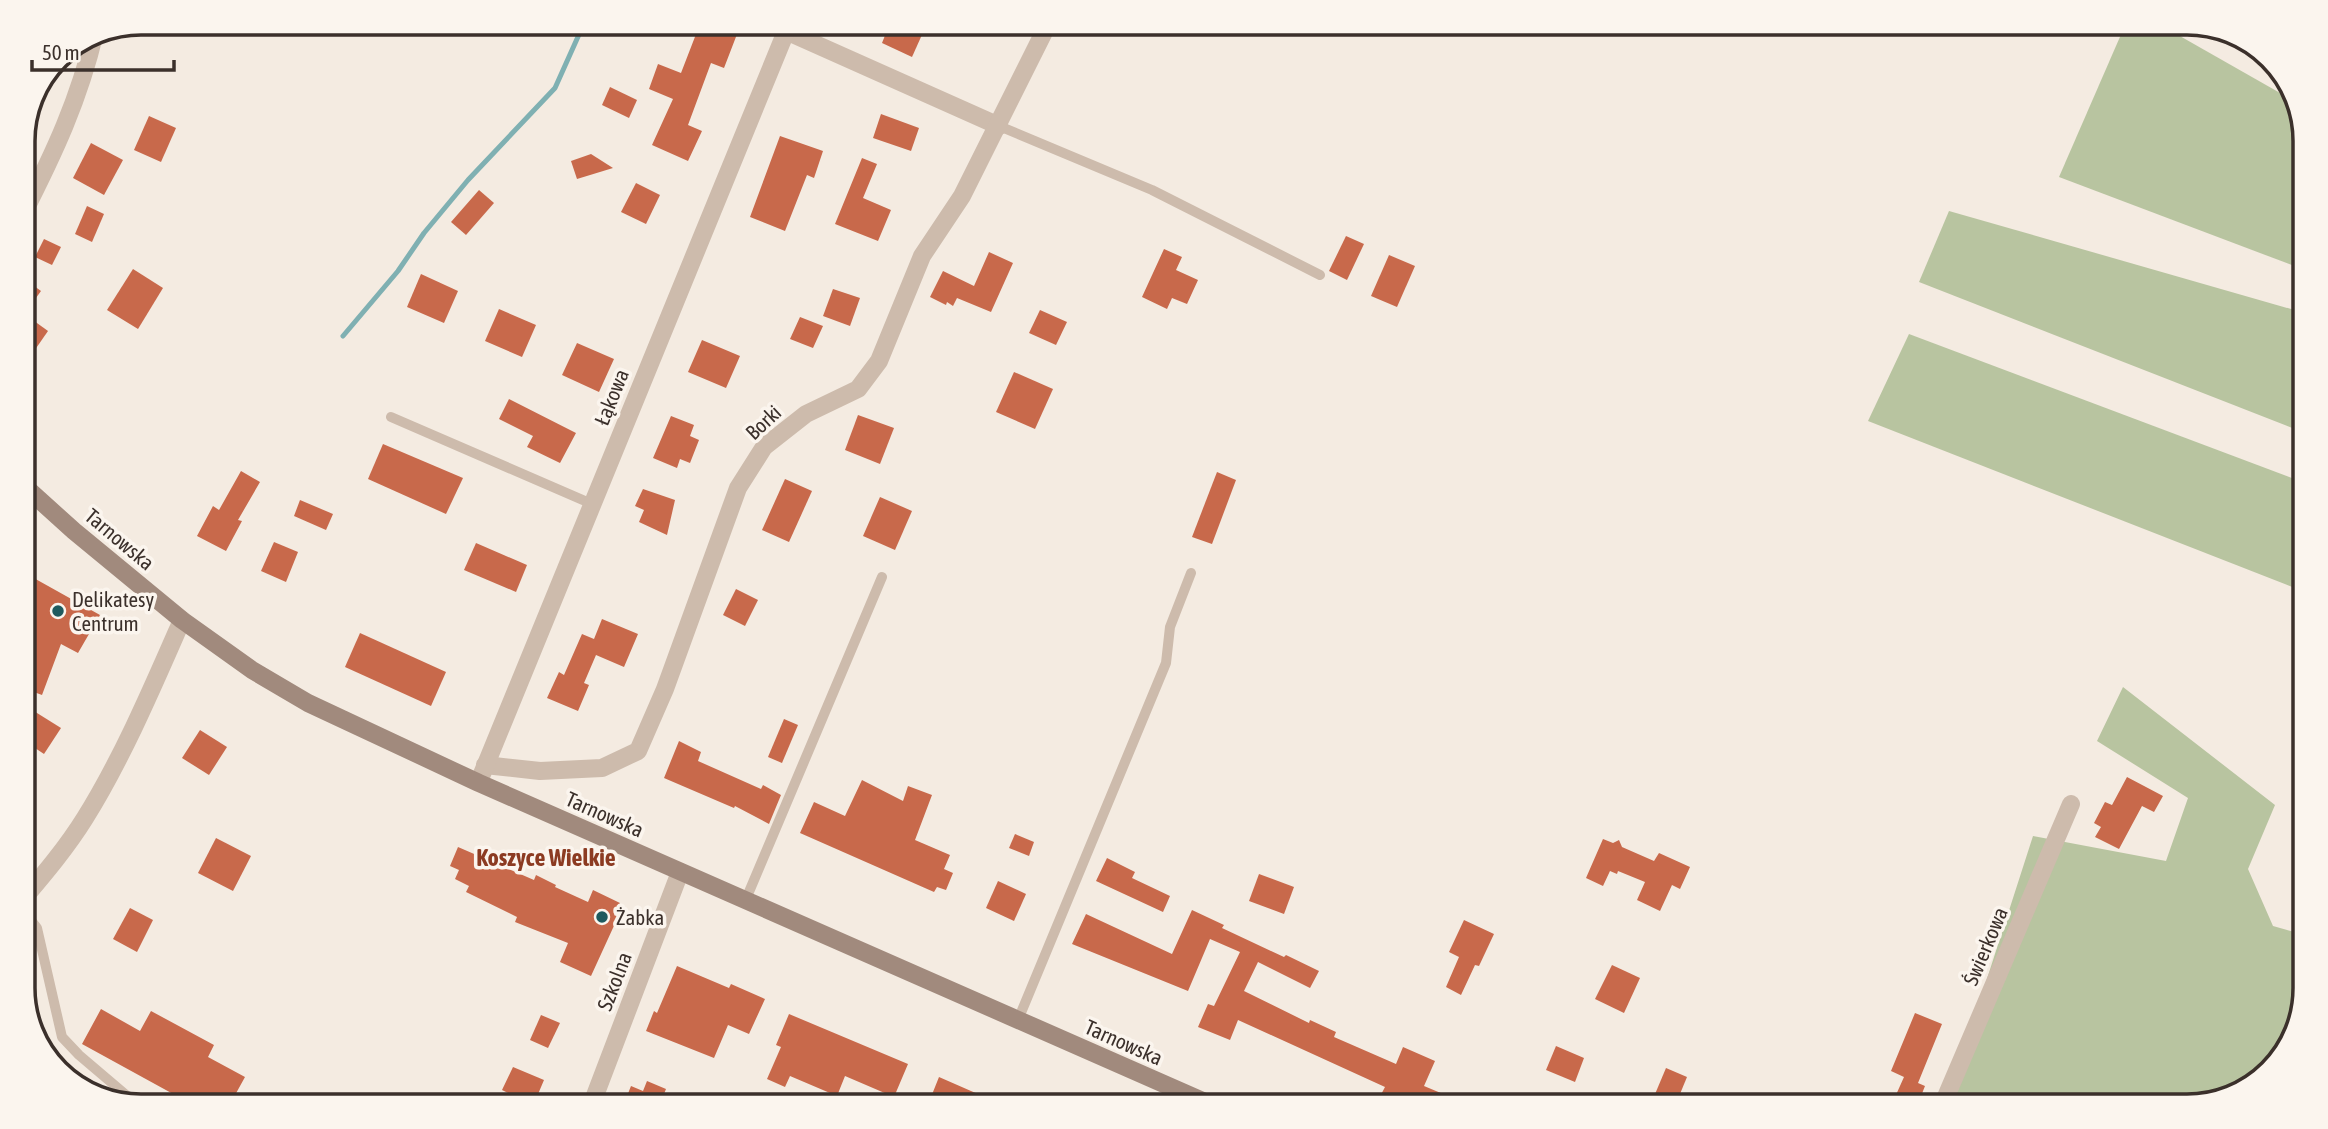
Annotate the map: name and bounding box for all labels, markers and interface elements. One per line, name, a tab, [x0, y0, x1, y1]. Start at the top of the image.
scale bar	[32, 28, 173, 72]
text: 50 m	[42, 40, 80, 64]
street label: Łąkowa	[589, 365, 633, 429]
street label: Borki	[740, 400, 786, 444]
street label: Tarnowska	[81, 503, 159, 575]
place label: Delikatesy Centrum	[72, 587, 154, 635]
marker: Delikatesy Centrum	[50, 603, 66, 619]
street label: Tarnowska	[562, 786, 648, 842]
district label: Koszyce Wielkie	[476, 844, 616, 871]
street label: Świerkowa	[1958, 903, 2012, 989]
place label: Żabka	[616, 905, 664, 929]
marker: Żabka	[594, 909, 610, 925]
street label: Szkolna	[592, 948, 636, 1014]
street label: Tarnowska	[1081, 1014, 1167, 1070]

